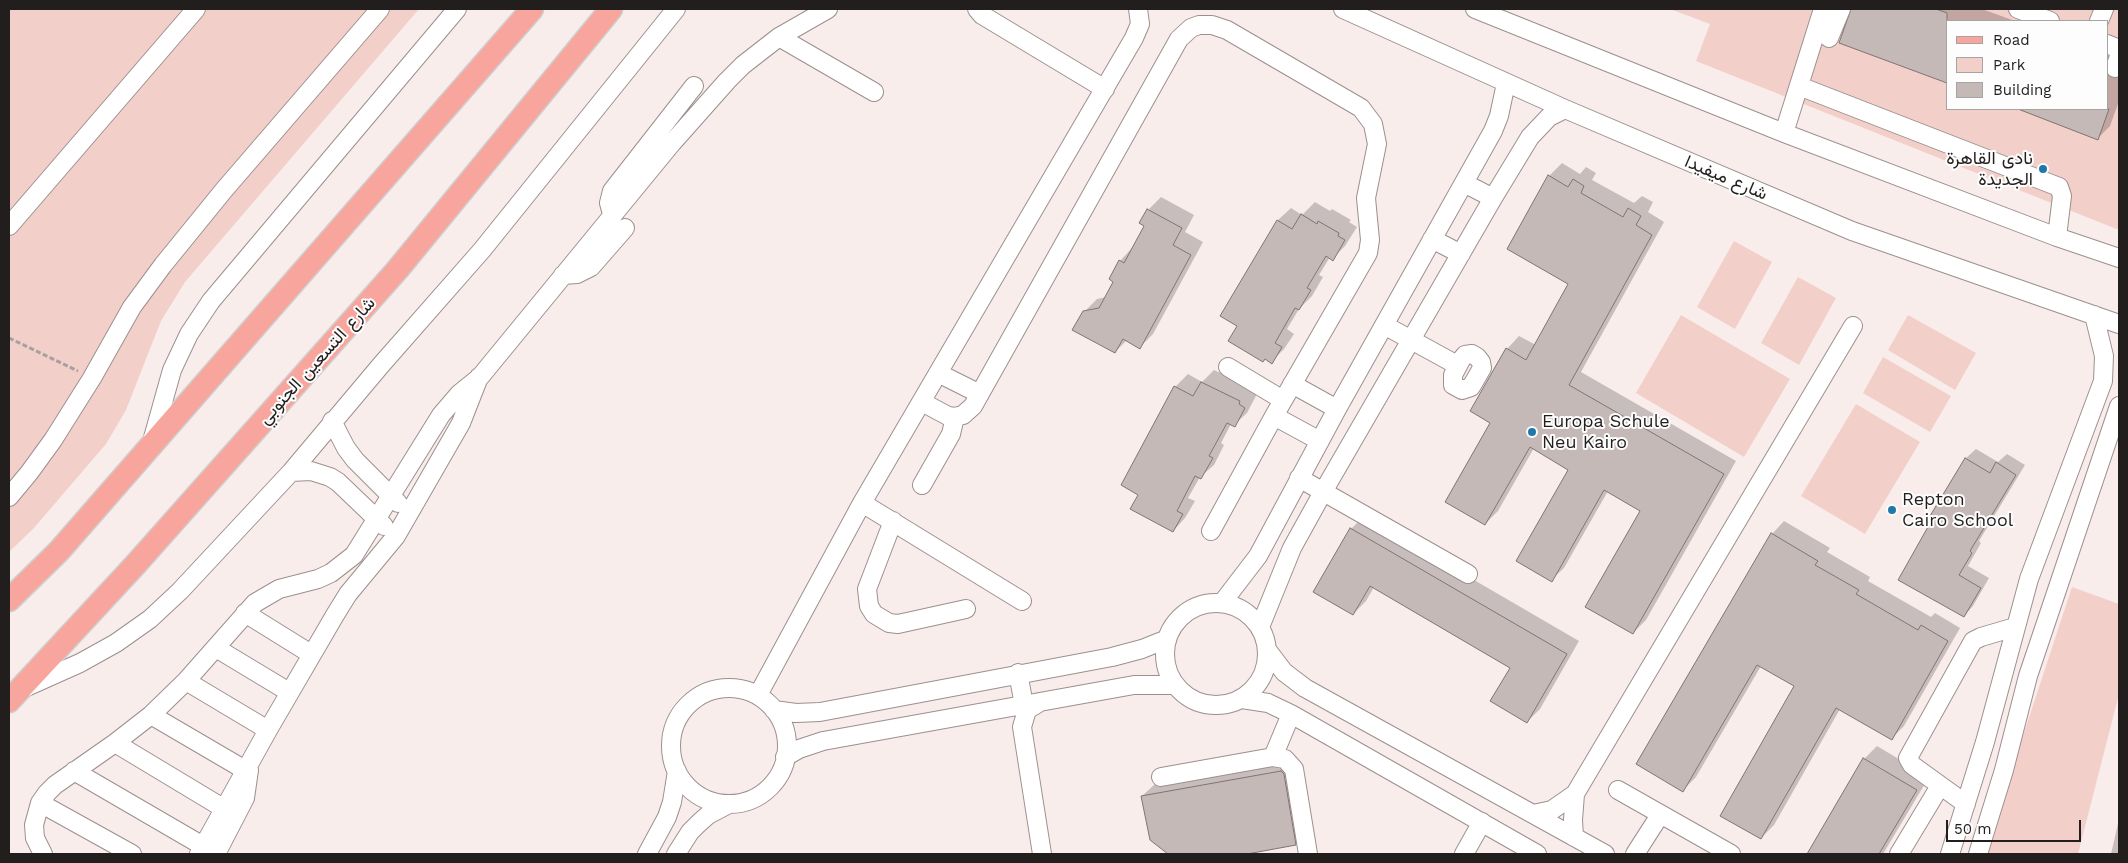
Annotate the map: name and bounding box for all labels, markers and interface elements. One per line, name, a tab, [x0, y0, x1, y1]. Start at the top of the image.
legend	[1946, 20, 2108, 110]
text: Road	[1993, 31, 2030, 49]
text: Park	[1993, 56, 2025, 74]
text: Building	[1993, 81, 2051, 99]
place label: نادى القاهرة الجديدة	[1946, 148, 2033, 190]
street label: شارع ميفيدا	[1681, 151, 1771, 205]
marker: نادى القاهرة الجديدة	[2037, 163, 2049, 175]
street label: شارع التسعين الجنوبي	[254, 293, 380, 429]
place label: Europa Schule Neu Kairo	[1542, 411, 1670, 454]
marker: Europa Schule Neu Kairo	[1526, 426, 1538, 438]
place label: Repton Cairo School	[1902, 489, 2013, 532]
marker: Repton Cairo School	[1886, 504, 1898, 516]
scale bar	[1948, 810, 2083, 842]
text: 50 m	[1954, 820, 1991, 838]

